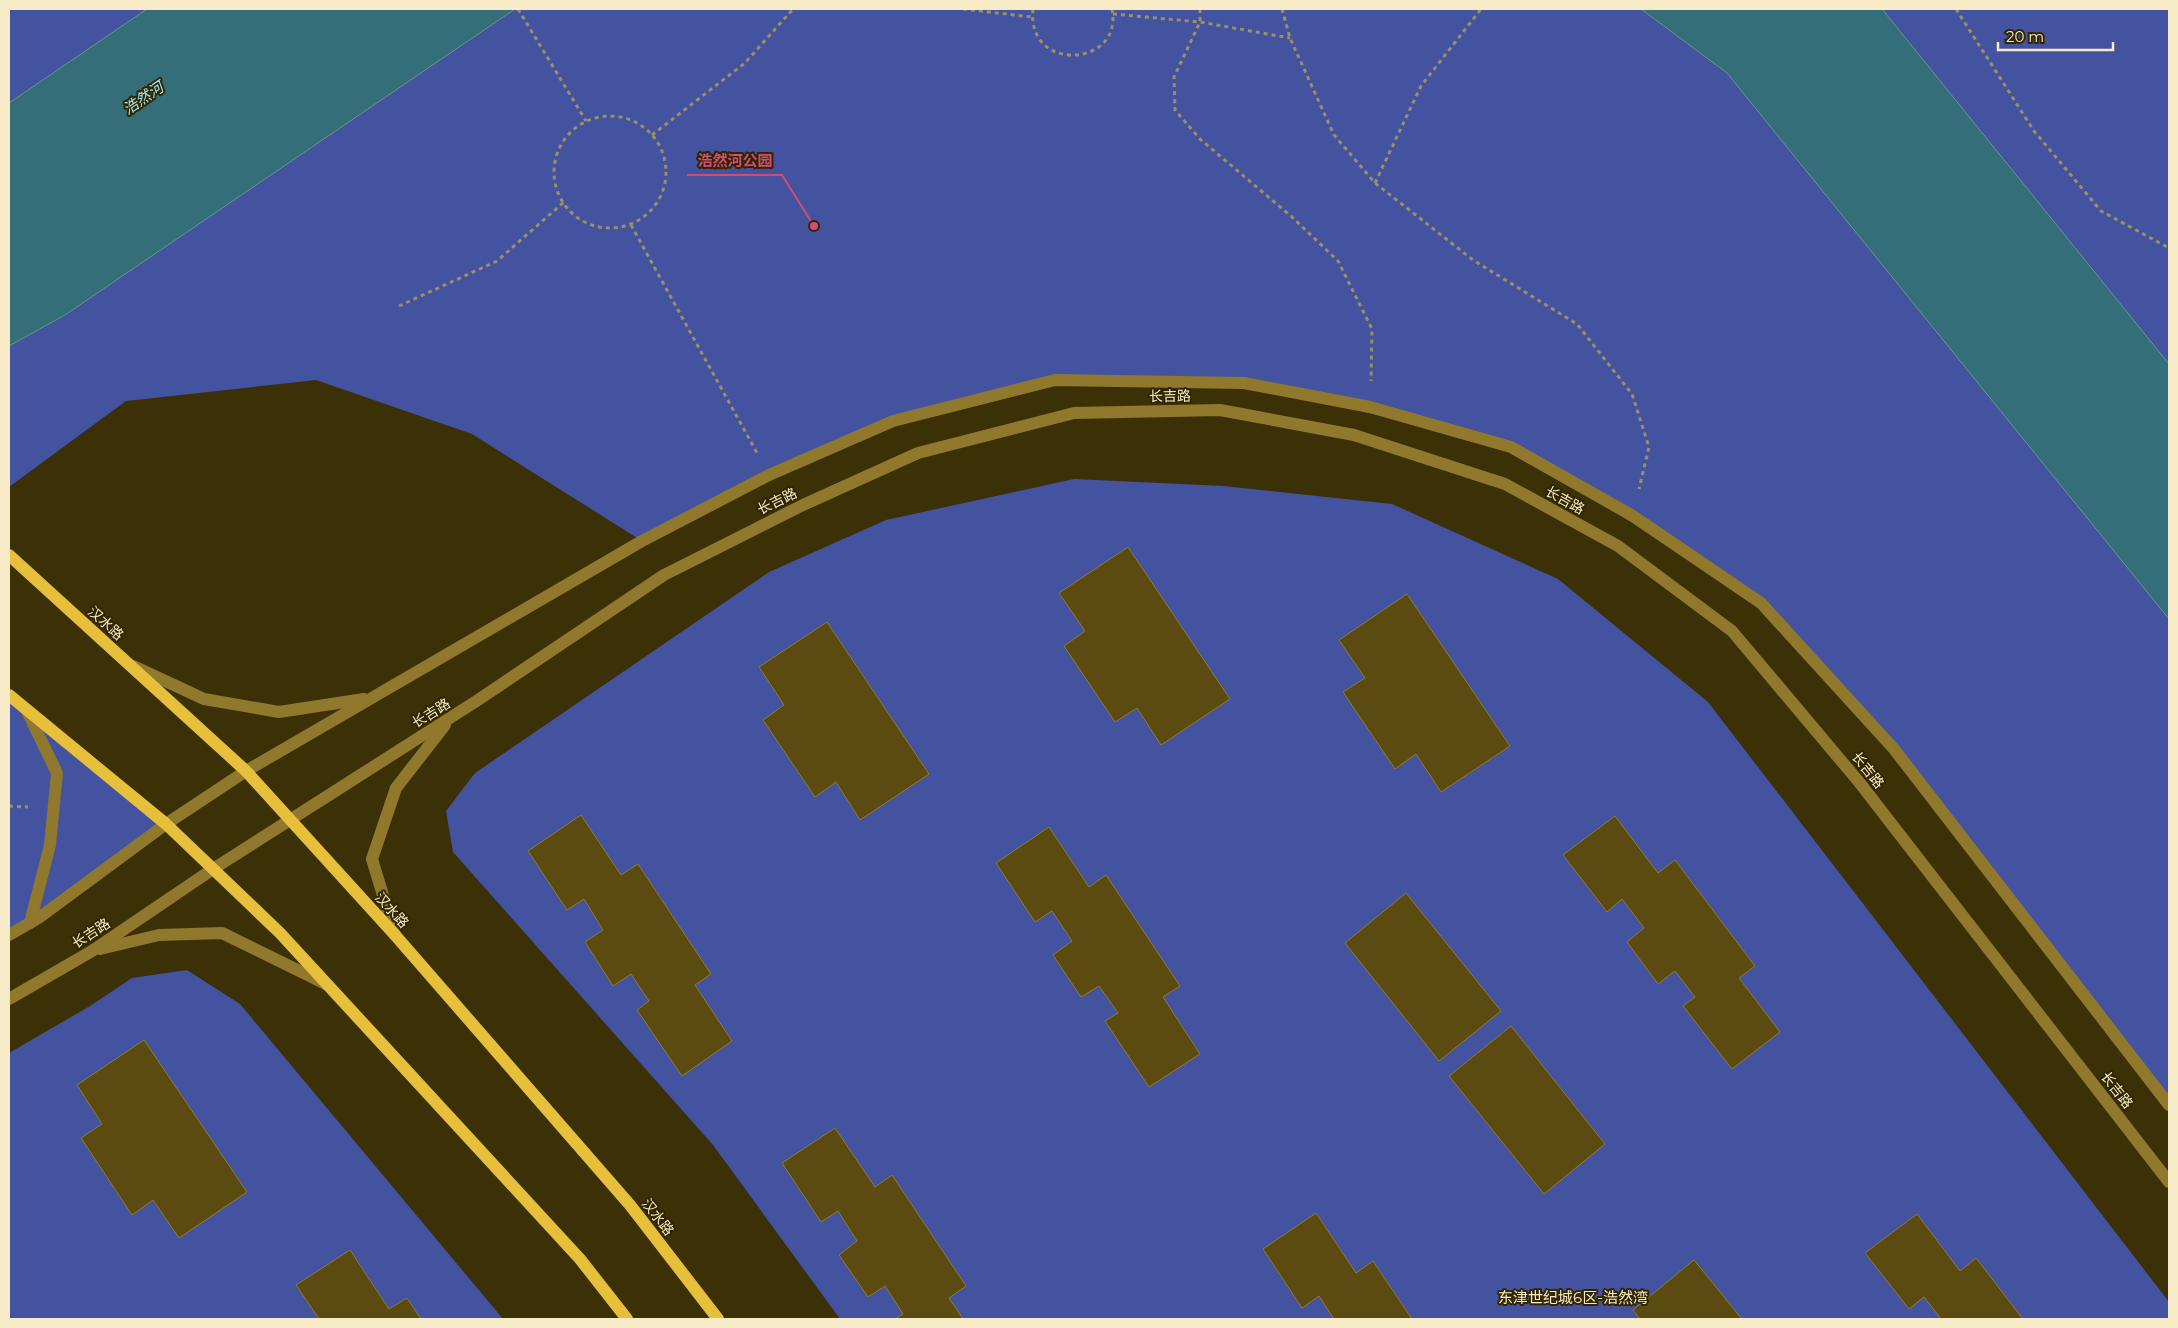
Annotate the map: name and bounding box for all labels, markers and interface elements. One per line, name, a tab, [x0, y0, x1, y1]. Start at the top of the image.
scale bar	[1998, 20, 2113, 52]
text: 20 m	[2006, 27, 2044, 46]
water label: 浩然河	[119, 76, 169, 118]
callout: 浩然河公园	[687, 145, 782, 175]
text: 浩然河公园	[697, 151, 773, 170]
street label: 长吉路	[1149, 387, 1191, 405]
street label: 长吉路	[1542, 482, 1588, 518]
street label: 长吉路	[754, 484, 800, 518]
street label: 汉水路	[84, 602, 128, 644]
street label: 长吉路	[408, 694, 454, 732]
street label: 长吉路	[1848, 748, 1888, 792]
street label: 汉水路	[371, 888, 413, 932]
street label: 长吉路	[68, 914, 114, 952]
street label: 长吉路	[2097, 1068, 2137, 1112]
street label: 汉水路	[638, 1195, 678, 1239]
district label: 东津世纪城6区-浩然湾	[1498, 1288, 1648, 1307]

